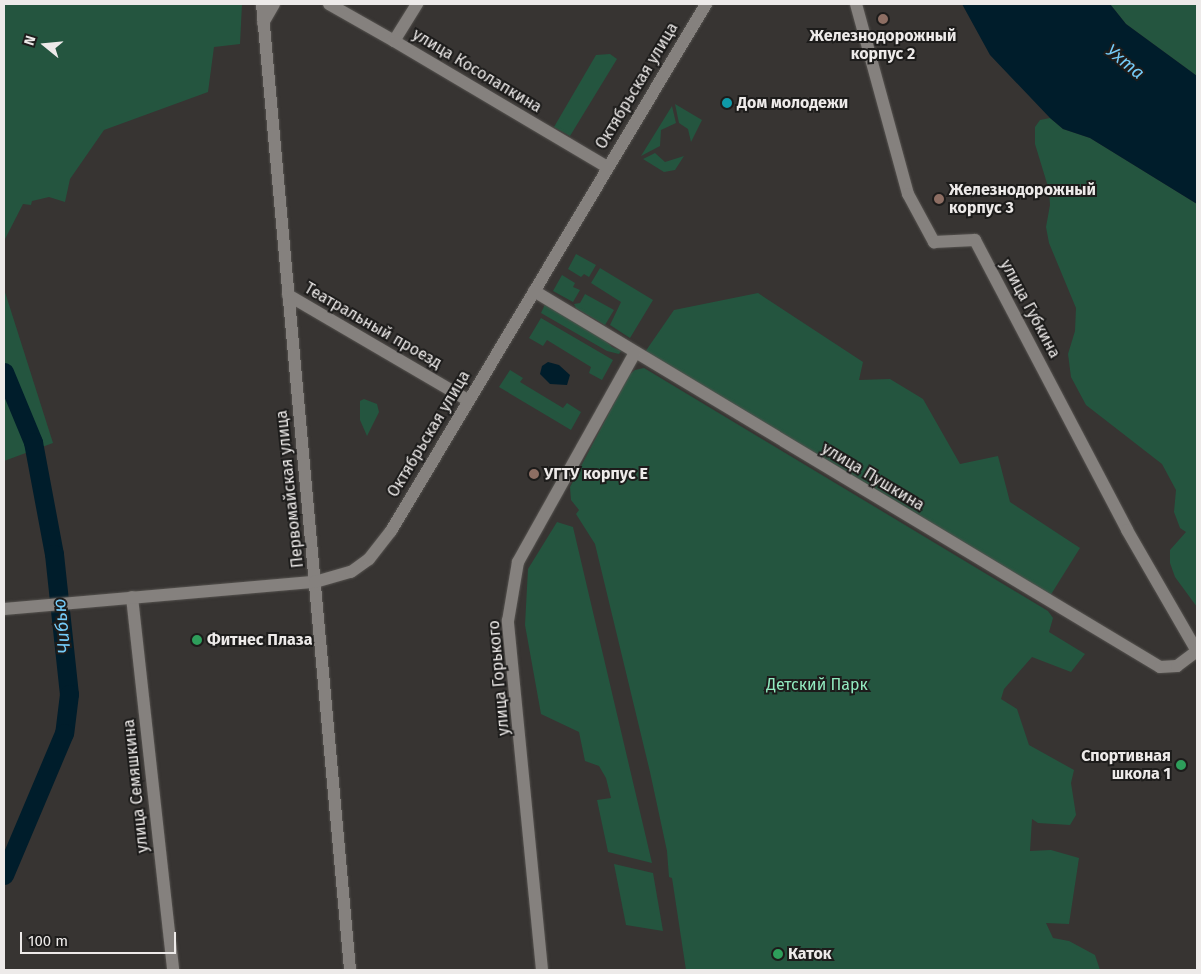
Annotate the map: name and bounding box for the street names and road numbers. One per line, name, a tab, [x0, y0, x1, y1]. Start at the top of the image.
street label: Октябрьская улица	[592, 19, 682, 153]
street label: улица Косолапкина	[409, 25, 545, 117]
street label: улица Губкина	[996, 256, 1064, 362]
street label: Театральный проезд	[301, 279, 445, 373]
street label: Октябрьская улица	[384, 367, 474, 501]
street label: Первомайская улица	[272, 409, 308, 569]
street label: улица Пушкина	[818, 439, 928, 515]
street label: улица Горького	[484, 620, 514, 736]
street label: улица Семяшкина	[119, 718, 153, 854]

